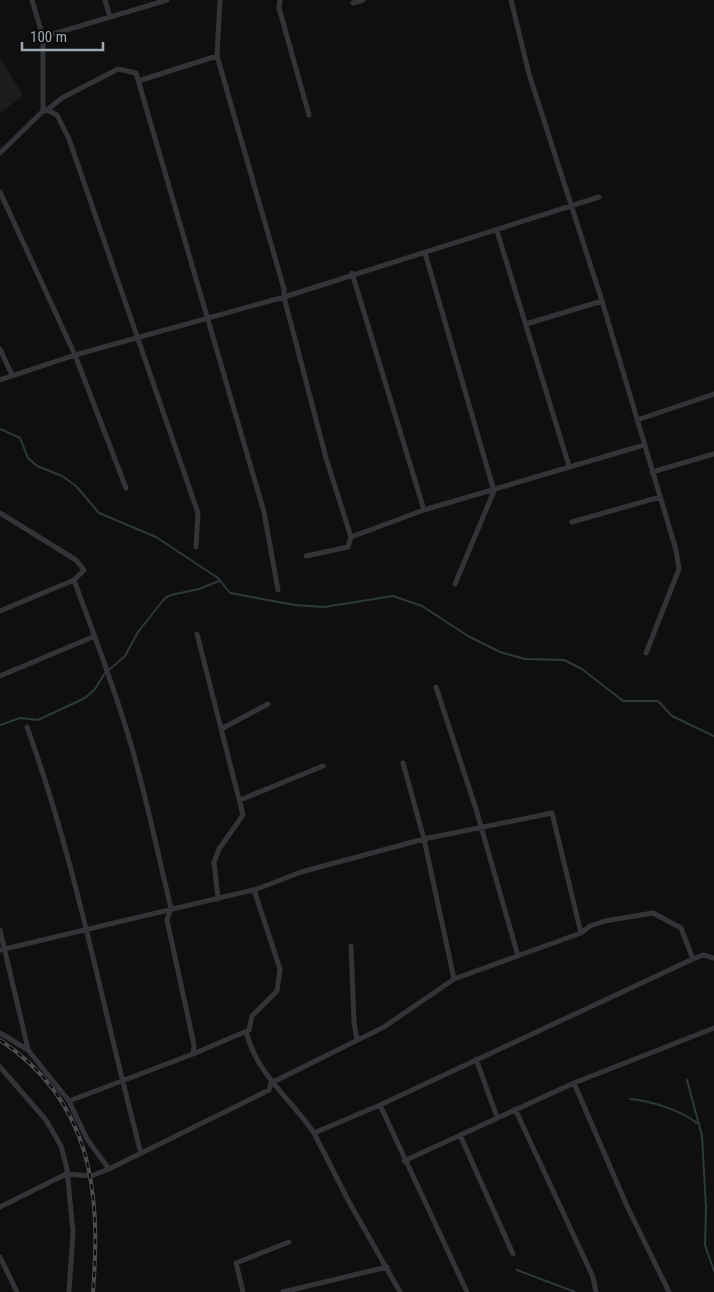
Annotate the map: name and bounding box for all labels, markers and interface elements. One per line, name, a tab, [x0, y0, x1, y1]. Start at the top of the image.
scale bar	[22, 20, 104, 52]
text: 100 m	[30, 28, 67, 46]

